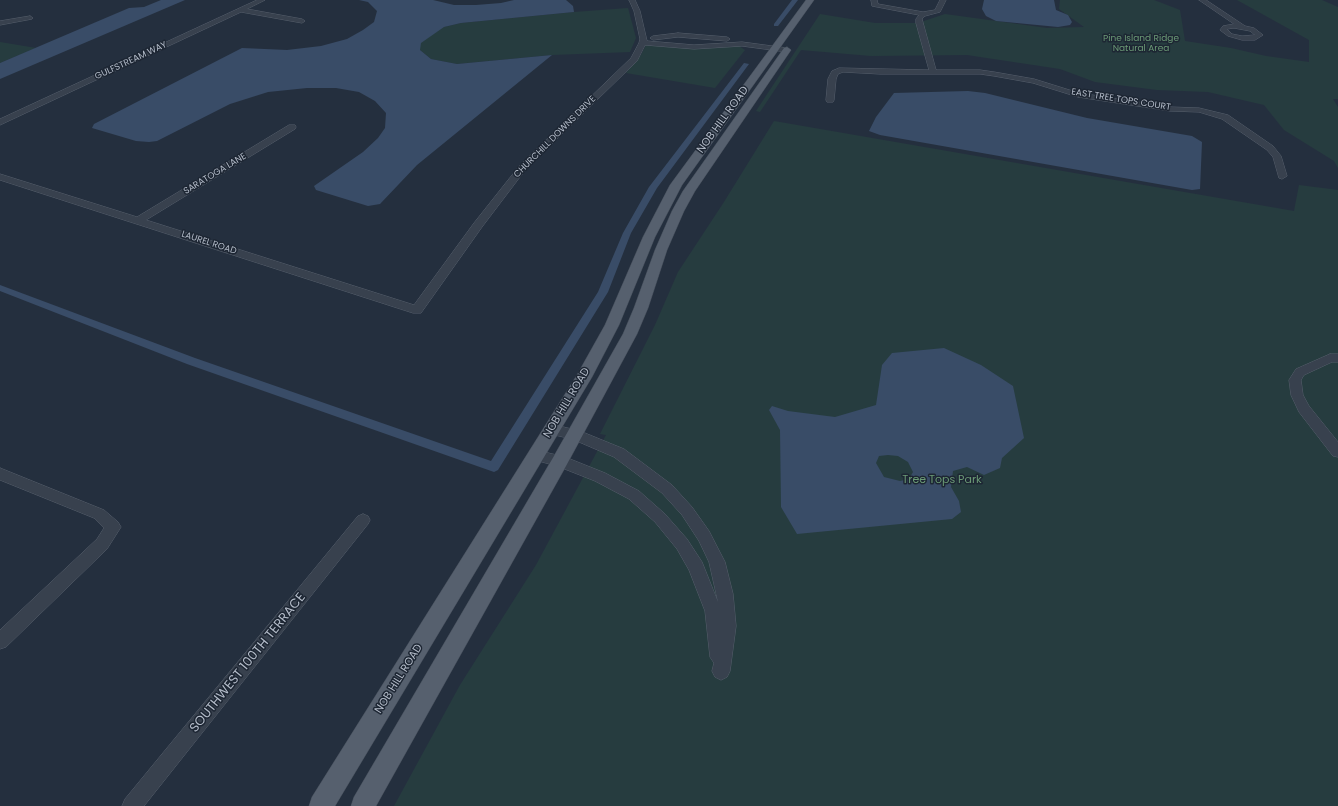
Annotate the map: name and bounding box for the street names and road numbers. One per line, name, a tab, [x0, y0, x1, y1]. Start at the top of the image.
street label: GULFSTREAM WAY	[93, 40, 169, 82]
street label: NOB HILL ROAD	[694, 84, 752, 156]
street label: EAST TREE TOPS COURT	[1071, 87, 1171, 113]
street label: CHURCHILL DOWNS DRIVE	[512, 94, 598, 180]
street label: SARATOGA LANE	[182, 151, 248, 197]
street label: LAUREL ROAD	[180, 229, 238, 257]
street label: NOB HILL ROAD	[541, 366, 593, 440]
street label: SOUTHWEST 100TH TERRACE	[187, 590, 309, 736]
street label: NOB HILL ROAD	[372, 642, 426, 716]

